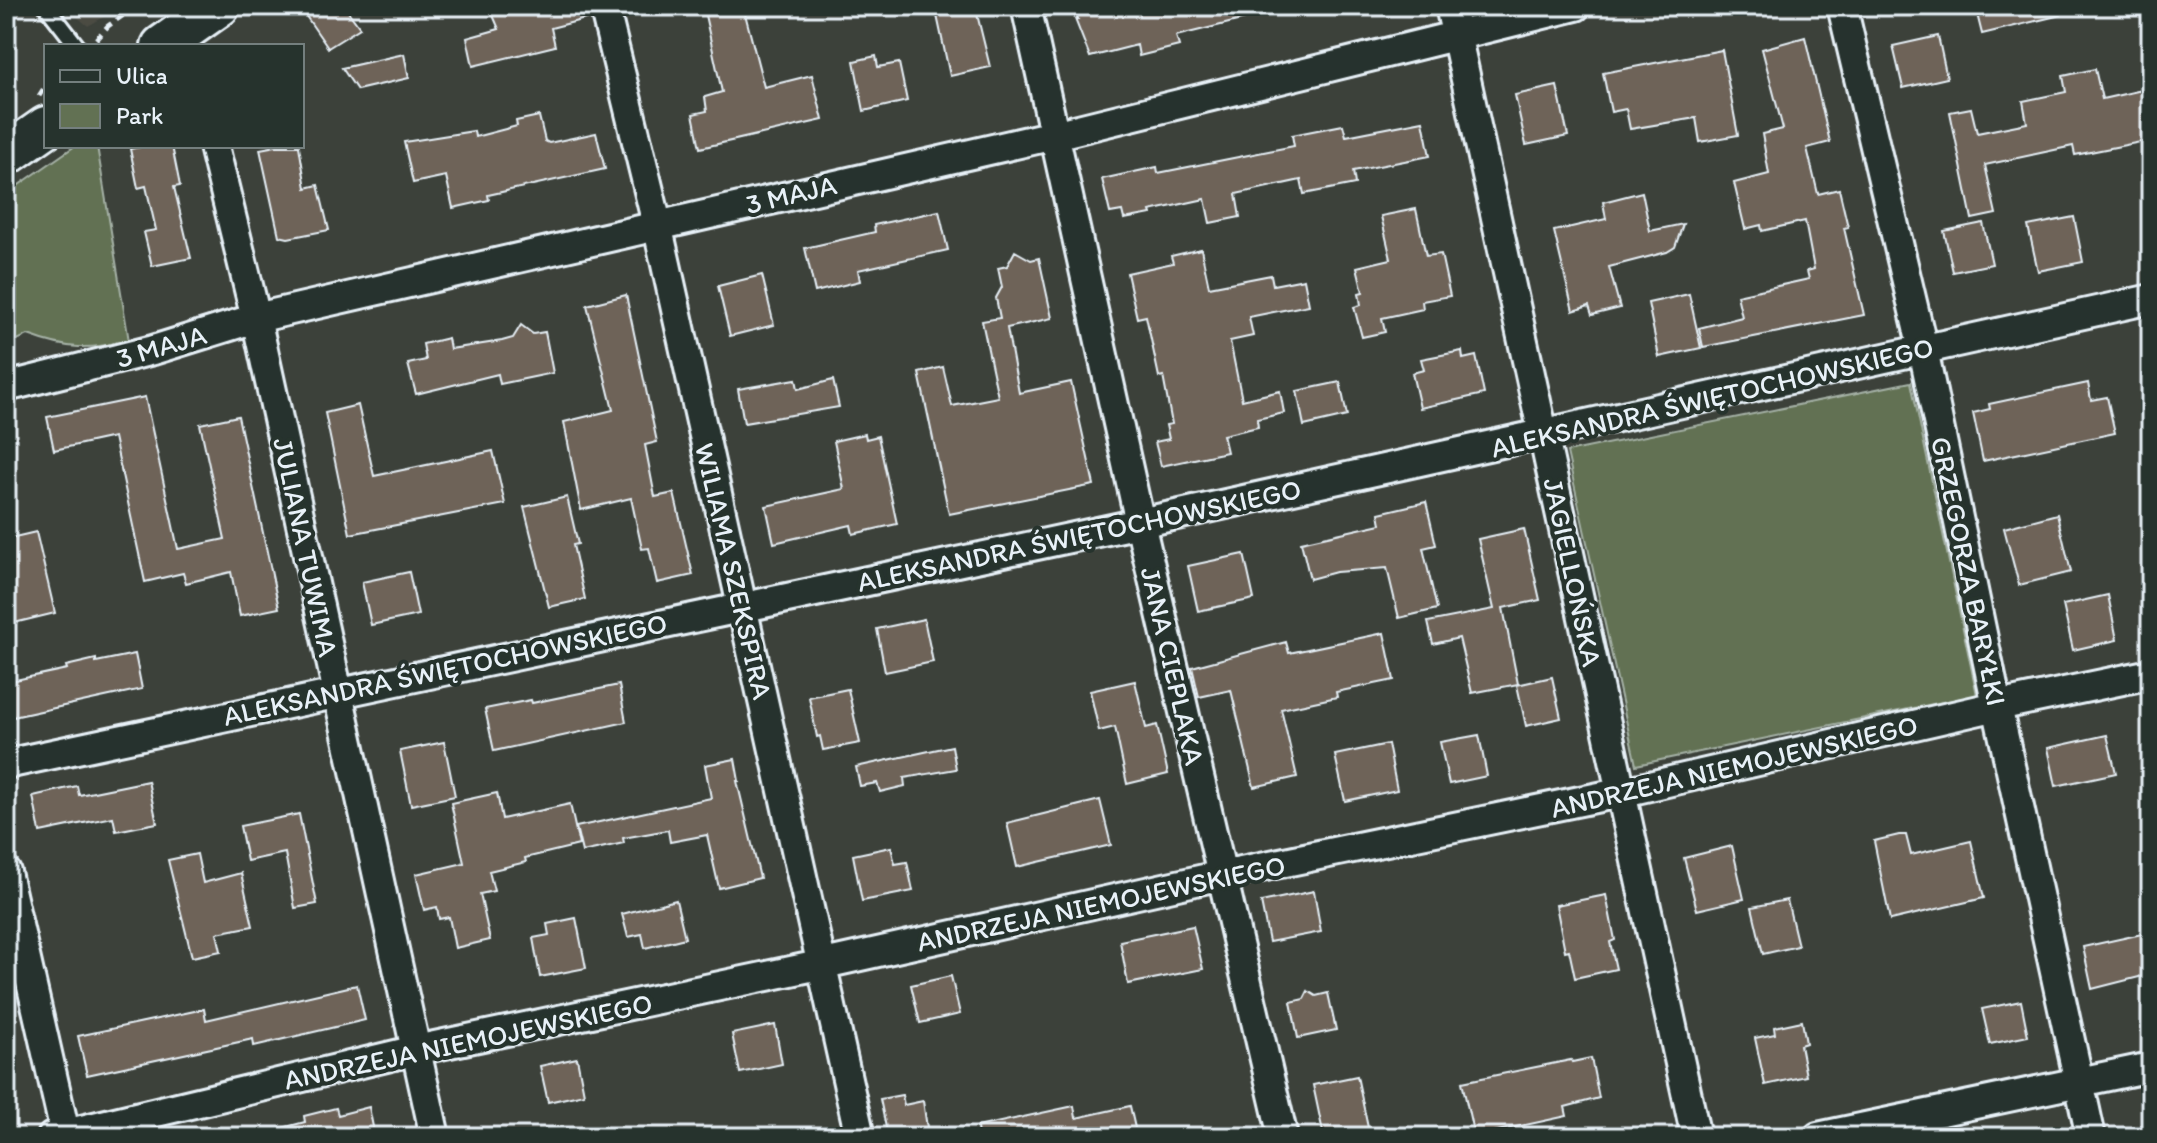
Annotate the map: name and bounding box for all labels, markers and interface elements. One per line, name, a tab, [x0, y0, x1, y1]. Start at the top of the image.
legend	[44, 44, 304, 148]
text: Ulica	[116, 61, 168, 90]
text: Park	[116, 101, 163, 130]
street label: 3 MAJA	[742, 167, 840, 221]
street label: 3 MAJA	[112, 317, 210, 375]
street label: ALEKSANDRA ŚWIĘTOCHOWSKIEGO	[1487, 329, 1937, 465]
street label: GRZEGORZA BARYŁKI	[1924, 433, 2014, 709]
street label: JULIANA TUWIMA	[266, 434, 346, 660]
street label: WILIAMA SZEKSPIRA	[688, 439, 780, 703]
street label: ALEKSANDRA ŚWIĘTOCHOWSKIEGO	[854, 471, 1304, 599]
street label: JAGIELLOŃSKA	[1536, 475, 1610, 669]
street label: JANA CIEPLAKA	[1134, 564, 1212, 768]
street label: ALEKSANDRA ŚWIĘTOCHOWSKIEGO	[220, 605, 670, 733]
street label: ANDRZEJA NIEMOJEWSKIEGO	[1547, 707, 1921, 825]
street label: ANDRZEJA NIEMOJEWSKIEGO	[914, 847, 1288, 959]
street label: ANDRZEJA NIEMOJEWSKIEGO	[281, 985, 655, 1097]

